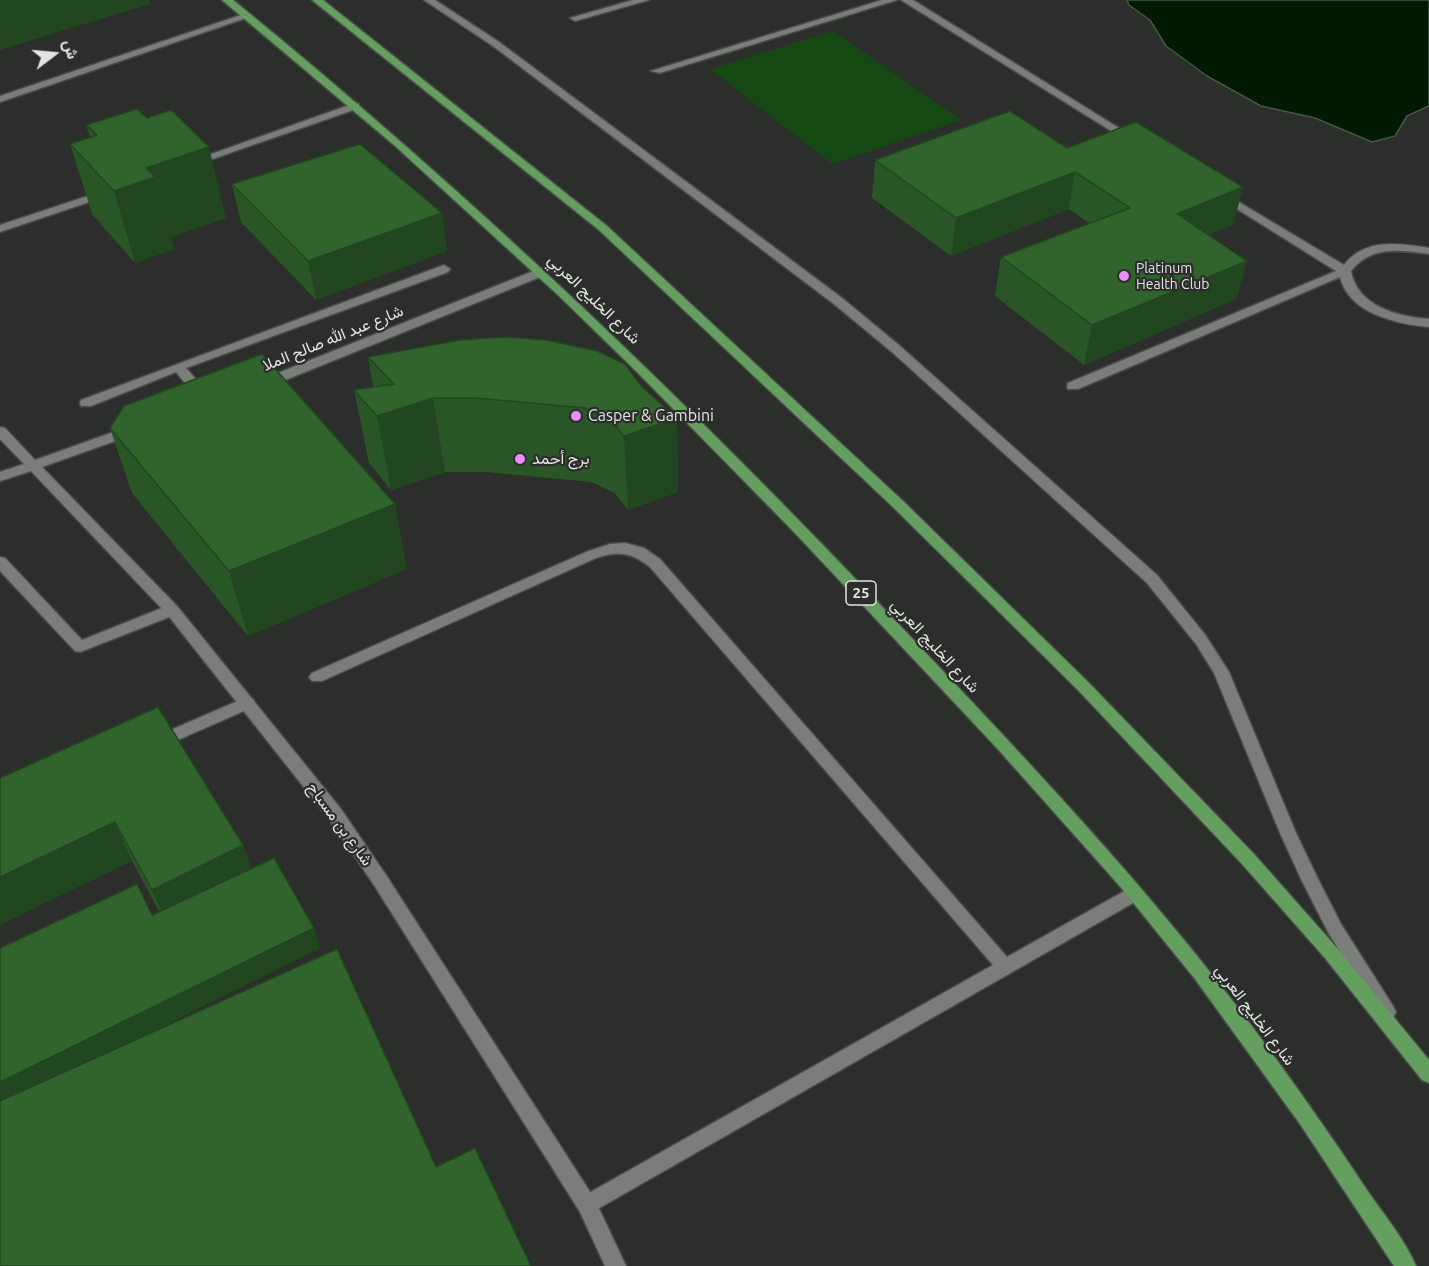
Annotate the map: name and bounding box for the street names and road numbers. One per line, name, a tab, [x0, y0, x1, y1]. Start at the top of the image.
street label: شارع الخليج العربي	[544, 250, 644, 348]
street label: شارع عبد الله صالح الملا	[260, 301, 406, 375]
road number: 25	[846, 581, 876, 605]
street label: شارع الخليج العربي	[887, 595, 983, 697]
street label: شارع بن مسباح	[303, 779, 377, 869]
street label: شارع الخليج العربي	[1211, 961, 1299, 1069]

